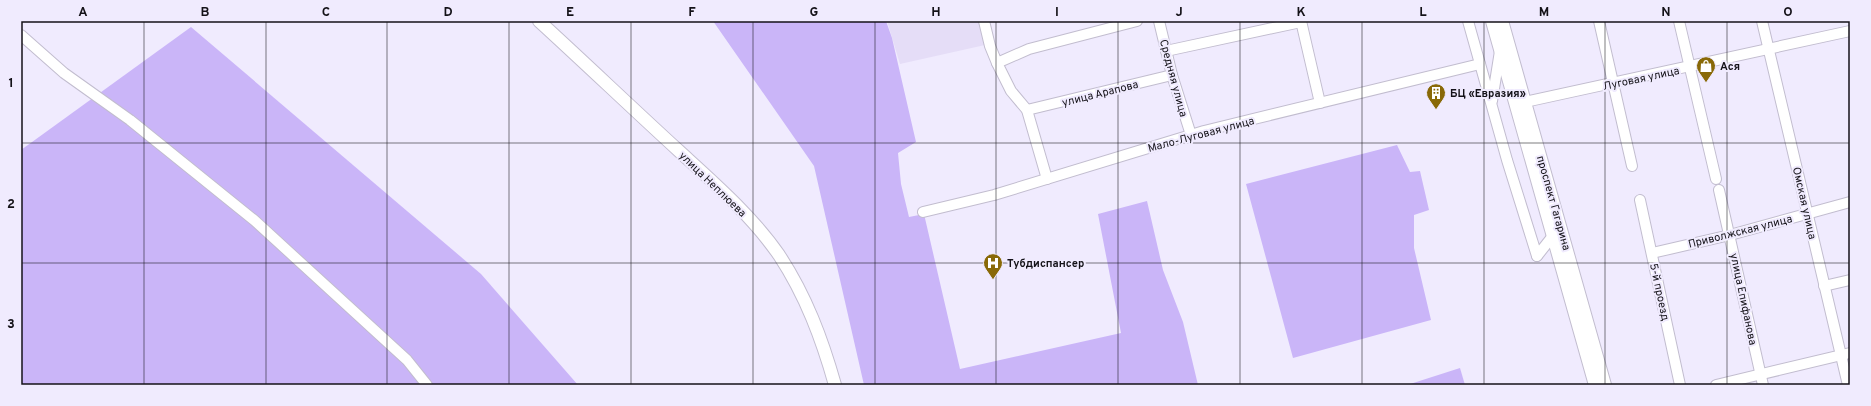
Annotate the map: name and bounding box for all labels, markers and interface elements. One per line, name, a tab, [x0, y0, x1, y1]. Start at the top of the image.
text: A	[78, 5, 88, 21]
text: B	[201, 5, 210, 21]
text: C	[322, 5, 330, 21]
text: D	[443, 5, 453, 21]
text: E	[566, 5, 574, 21]
text: F	[688, 5, 696, 21]
text: G	[810, 5, 819, 21]
text: H	[931, 5, 941, 21]
text: I	[1055, 5, 1059, 21]
text: J	[1175, 5, 1183, 21]
text: K	[1296, 5, 1306, 21]
text: L	[1419, 5, 1427, 21]
text: M	[1539, 5, 1549, 21]
text: N	[1661, 5, 1671, 21]
text: O	[1783, 5, 1793, 21]
street label: Средняя улица	[1156, 38, 1190, 119]
shop icon: Ася	[1695, 55, 1717, 83]
place label: Ася	[1720, 60, 1740, 74]
street label: Луговая улица	[1602, 64, 1681, 94]
text: 1	[8, 76, 14, 92]
street label: улица Арапова	[1061, 78, 1140, 110]
building icon: БЦ «Евразия»	[1425, 82, 1447, 110]
place label: БЦ «Евразия»	[1450, 87, 1526, 101]
street label: Мало-Луговая улица	[1147, 114, 1256, 156]
street label: улица Неплюева	[676, 149, 749, 221]
street label: проспект Гагарина	[1533, 154, 1573, 252]
street label: Омская улица	[1789, 166, 1819, 241]
text: 2	[7, 197, 15, 213]
street label: Приволжская улица	[1687, 212, 1794, 252]
hospital icon: Тубдиспансер	[982, 252, 1004, 280]
street label: улица Епифанова	[1726, 252, 1760, 347]
place label: Тубдиспансер	[1007, 257, 1084, 271]
street label: 5-й проезд	[1646, 262, 1672, 322]
text: 3	[7, 317, 15, 333]

